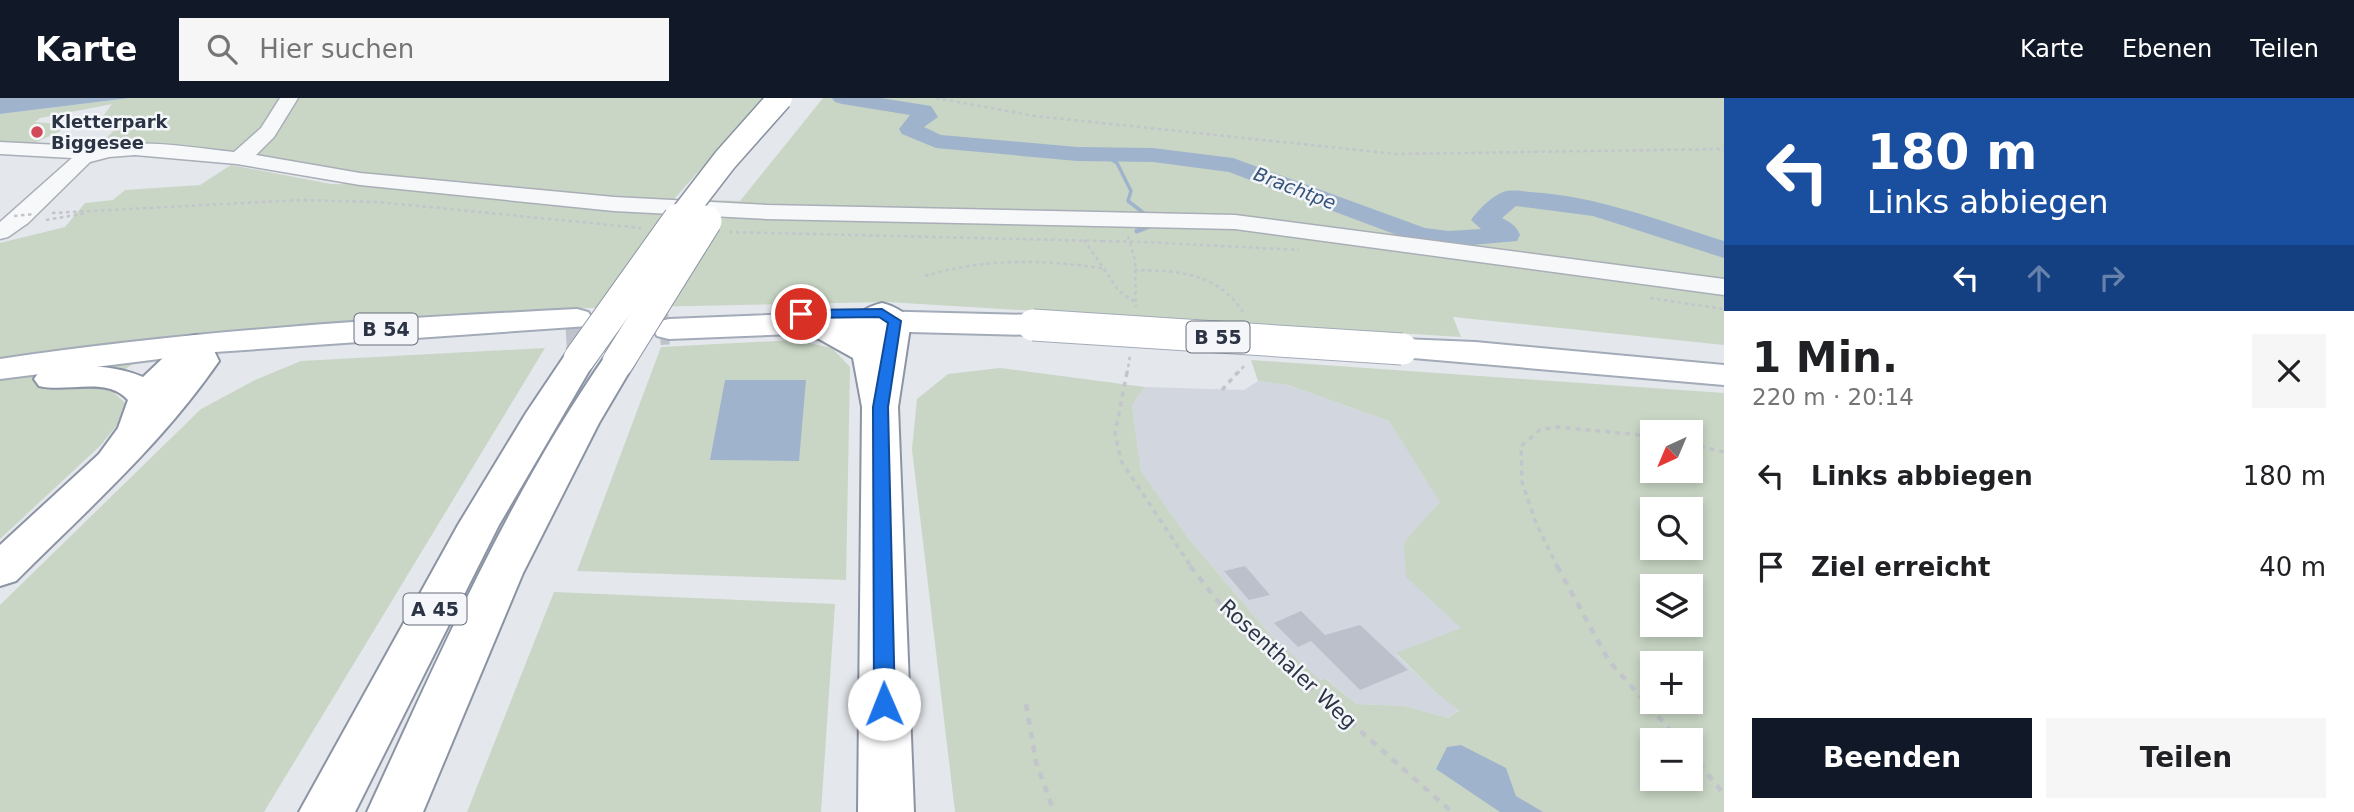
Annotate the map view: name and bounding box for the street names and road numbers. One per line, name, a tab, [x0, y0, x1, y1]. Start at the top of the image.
road number: B 54	[354, 314, 418, 344]
road number: B 55	[1186, 322, 1250, 353]
road number: A 45	[404, 594, 466, 624]
street label: Rosenthaler Weg	[1215, 595, 1361, 733]

